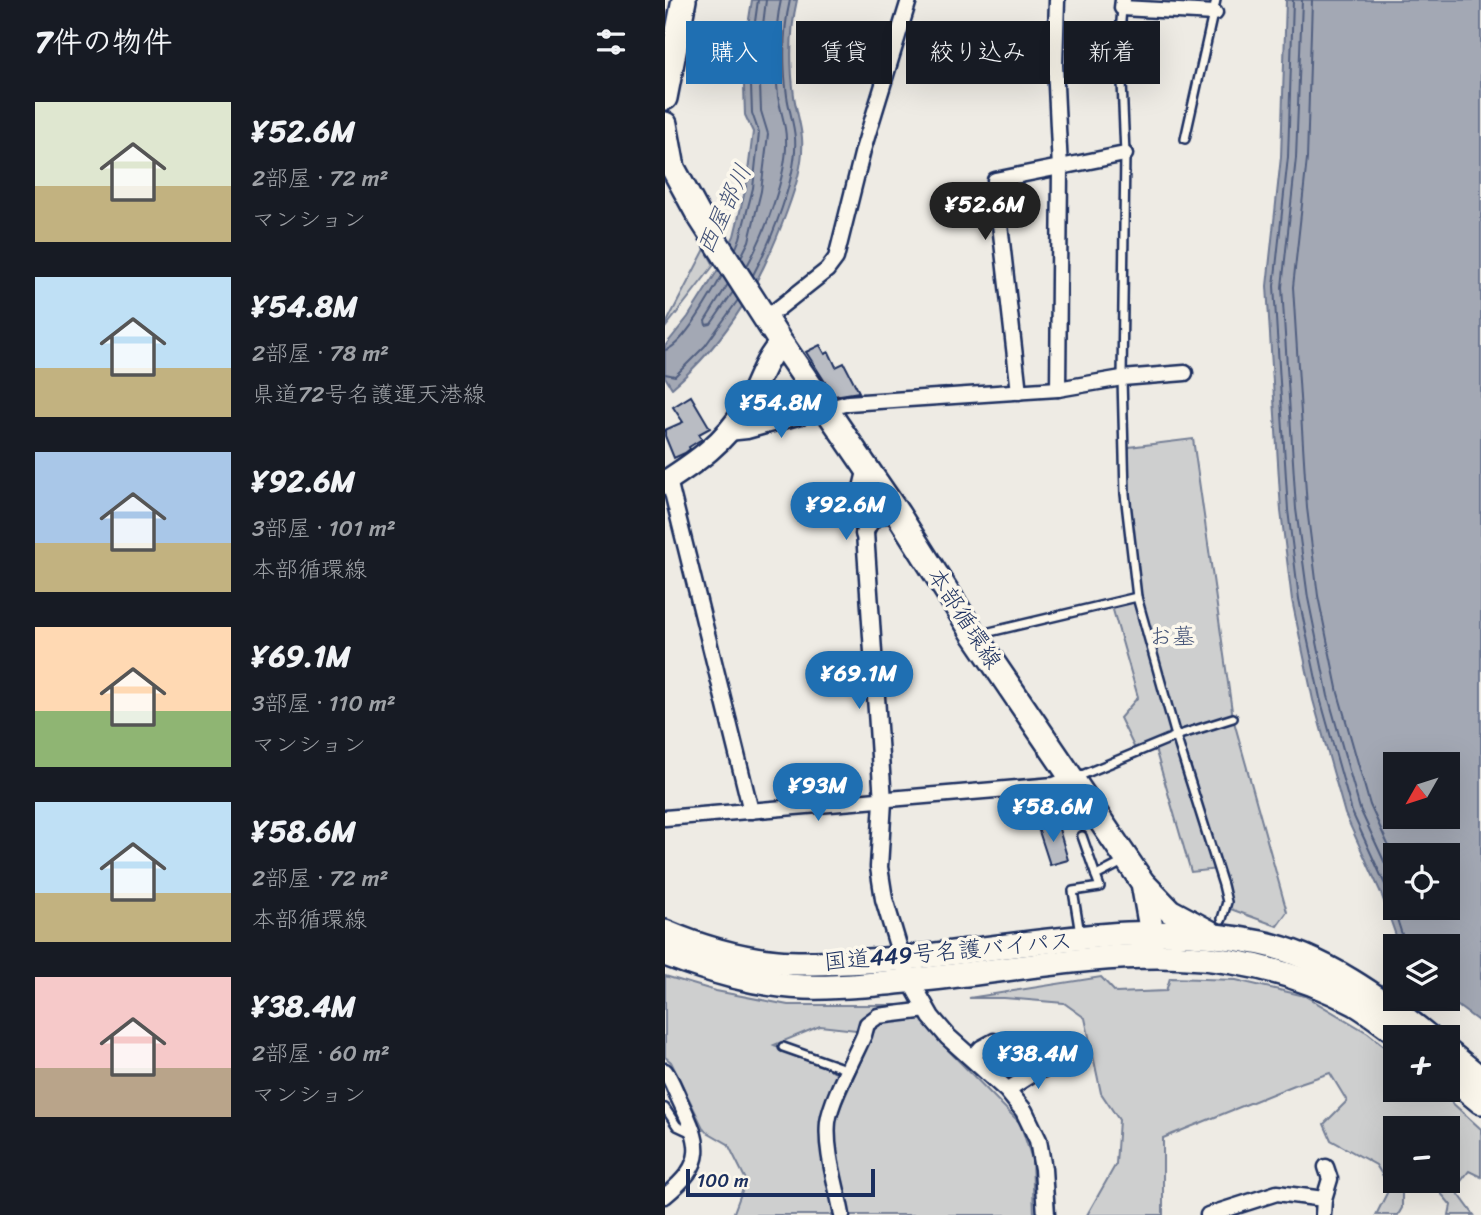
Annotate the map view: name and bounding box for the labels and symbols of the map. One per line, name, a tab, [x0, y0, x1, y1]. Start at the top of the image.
water label: 西屋部川	[685, 157, 763, 261]
pin: ¥52.6M	[928, 182, 1042, 242]
pin: ¥54.8M	[724, 380, 838, 440]
pin: ¥92.6M	[789, 482, 903, 542]
street label: 本部循環線	[916, 559, 1013, 678]
park label: お墓	[1149, 616, 1195, 657]
pin: ¥69.1M	[802, 652, 916, 711]
north arrow	[1383, 752, 1459, 830]
pin: ¥93M	[777, 764, 859, 823]
pin: ¥58.6M	[996, 784, 1110, 844]
street label: 国道449号名護バイパス	[822, 920, 1074, 983]
pin: ¥38.4M	[981, 1032, 1095, 1091]
scale bar	[686, 1166, 875, 1198]

